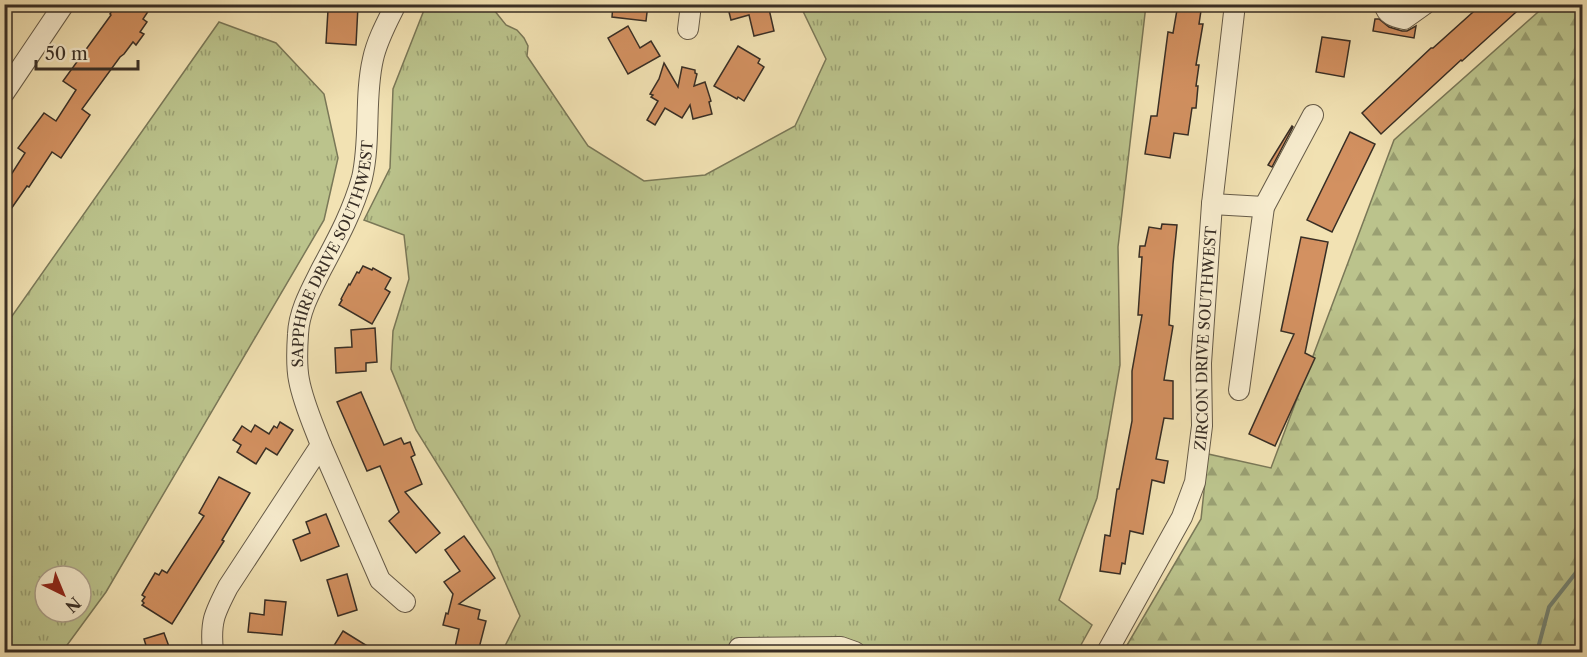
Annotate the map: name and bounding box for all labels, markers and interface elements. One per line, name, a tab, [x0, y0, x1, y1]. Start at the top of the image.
scale bar	[36, 33, 138, 71]
text: 50 m	[45, 43, 88, 65]
street label: SAPPHIRE DRIVE SOUTHWEST	[287, 139, 376, 368]
street label: ZIRCON DRIVE SOUTHWEST	[1190, 225, 1220, 452]
north arrow	[33, 564, 93, 624]
text: N	[61, 593, 85, 617]

